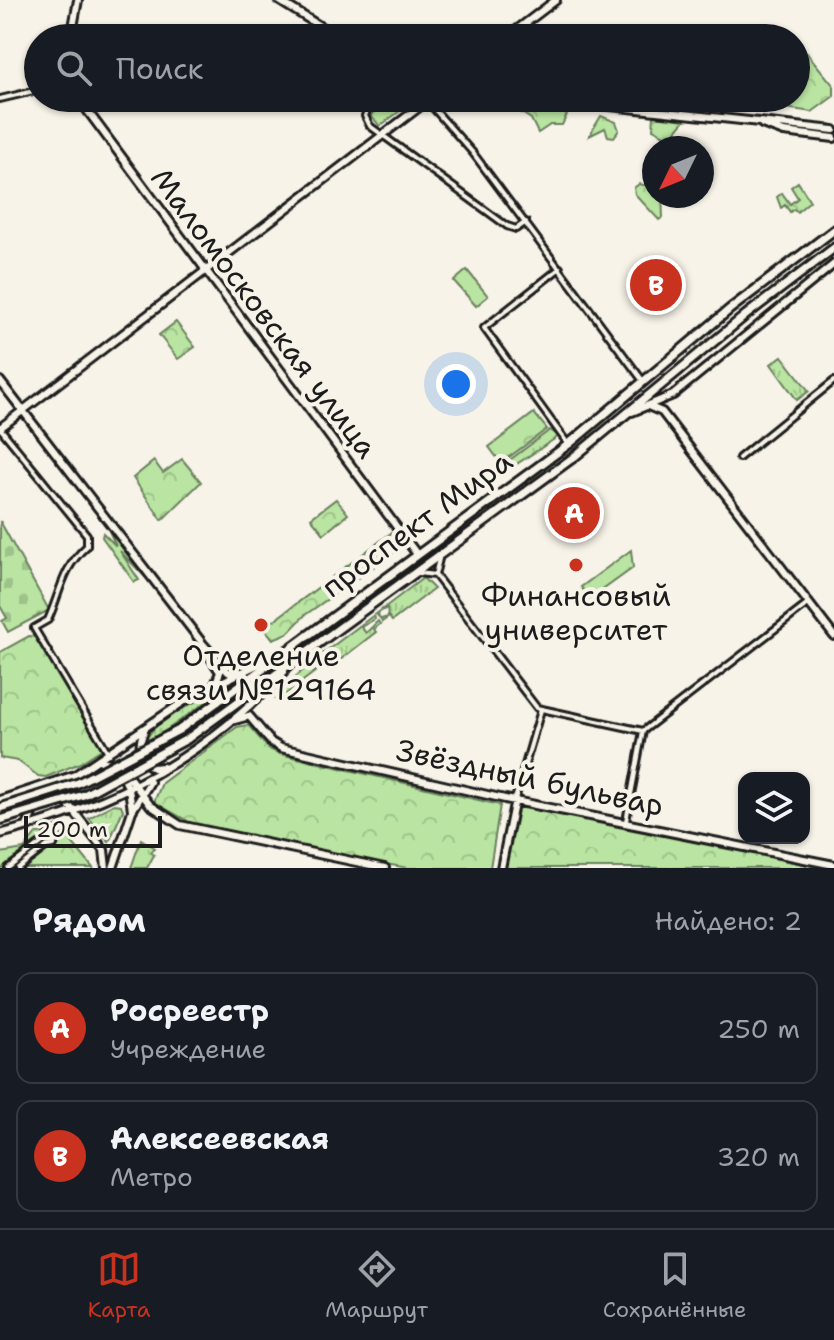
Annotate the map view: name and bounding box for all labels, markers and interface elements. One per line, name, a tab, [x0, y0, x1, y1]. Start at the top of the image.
search box	[24, 24, 810, 112]
icon: search	[52, 46, 96, 90]
text: Поиск	[116, 48, 204, 89]
north arrow	[642, 136, 714, 208]
street label: Маломосковская улица	[142, 159, 387, 467]
pin: B	[630, 255, 682, 315]
your location	[436, 364, 476, 404]
street label: проспект Мира	[313, 440, 521, 607]
pin: A	[548, 483, 600, 543]
marker: Финансовый университет	[567, 556, 585, 574]
place label: Финансовый университет	[481, 575, 671, 650]
marker: Отделение связи №129164	[252, 616, 270, 634]
place label: Отделение связи №129164	[146, 635, 376, 710]
street label: Звёздный бульвар	[393, 729, 668, 826]
map controls	[738, 772, 810, 844]
button: layers	[738, 772, 810, 844]
scale bar	[24, 812, 162, 848]
text: 200 m	[36, 815, 108, 844]
text: Рядом	[32, 897, 146, 943]
text: Найдено: 2	[655, 903, 802, 938]
text: Росреестр	[110, 990, 269, 1031]
text: A	[50, 1011, 70, 1046]
text: 250 m	[717, 1011, 800, 1046]
text: Учреждение	[110, 1031, 266, 1066]
text: Алексеевская	[110, 1118, 329, 1159]
text: B	[52, 1139, 68, 1174]
text: 320 m	[717, 1139, 800, 1174]
text: Метро	[110, 1159, 193, 1194]
tab: Карта	[87, 1247, 150, 1324]
tab: Маршрут	[325, 1247, 428, 1324]
tab: Сохранённые	[603, 1247, 747, 1324]

